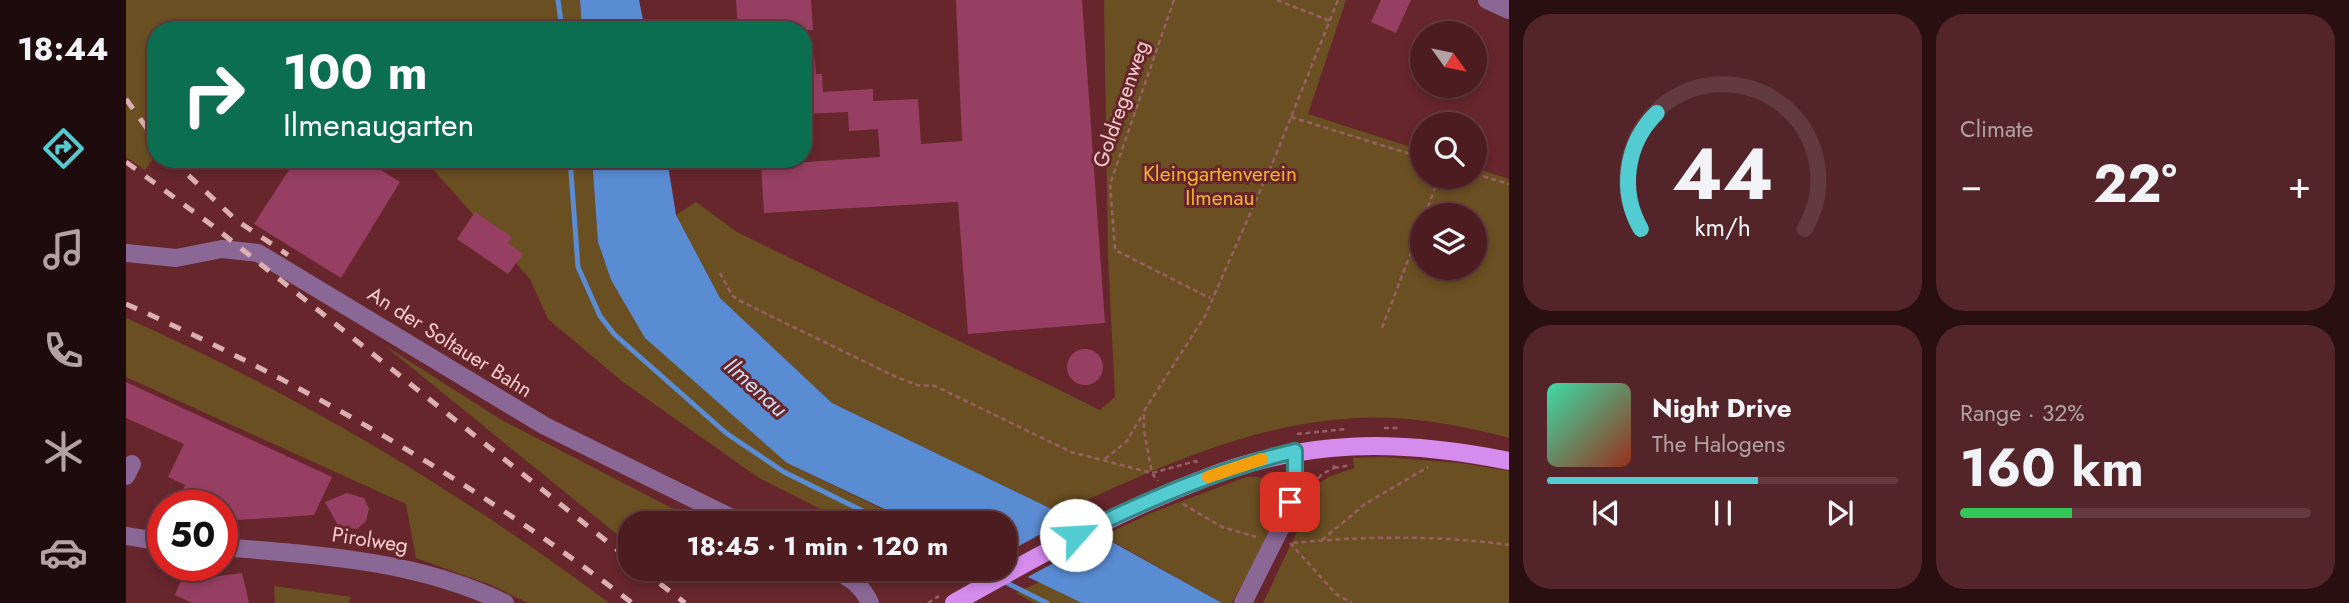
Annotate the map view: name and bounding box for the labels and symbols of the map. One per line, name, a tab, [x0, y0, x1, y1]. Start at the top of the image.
north arrow	[1410, 21, 1488, 98]
street label: Goldregenweg	[1085, 36, 1157, 172]
park label: Kleingartenverein Ilmenau	[1143, 159, 1297, 213]
street label: An der Soltauer Bahn	[362, 279, 538, 405]
water label: Ilmenau	[717, 349, 796, 425]
pin	[1260, 472, 1320, 532]
speed limit sign: 50	[147, 490, 238, 581]
position arrow	[1039, 498, 1113, 572]
street label: Pirolweg	[330, 519, 410, 561]

